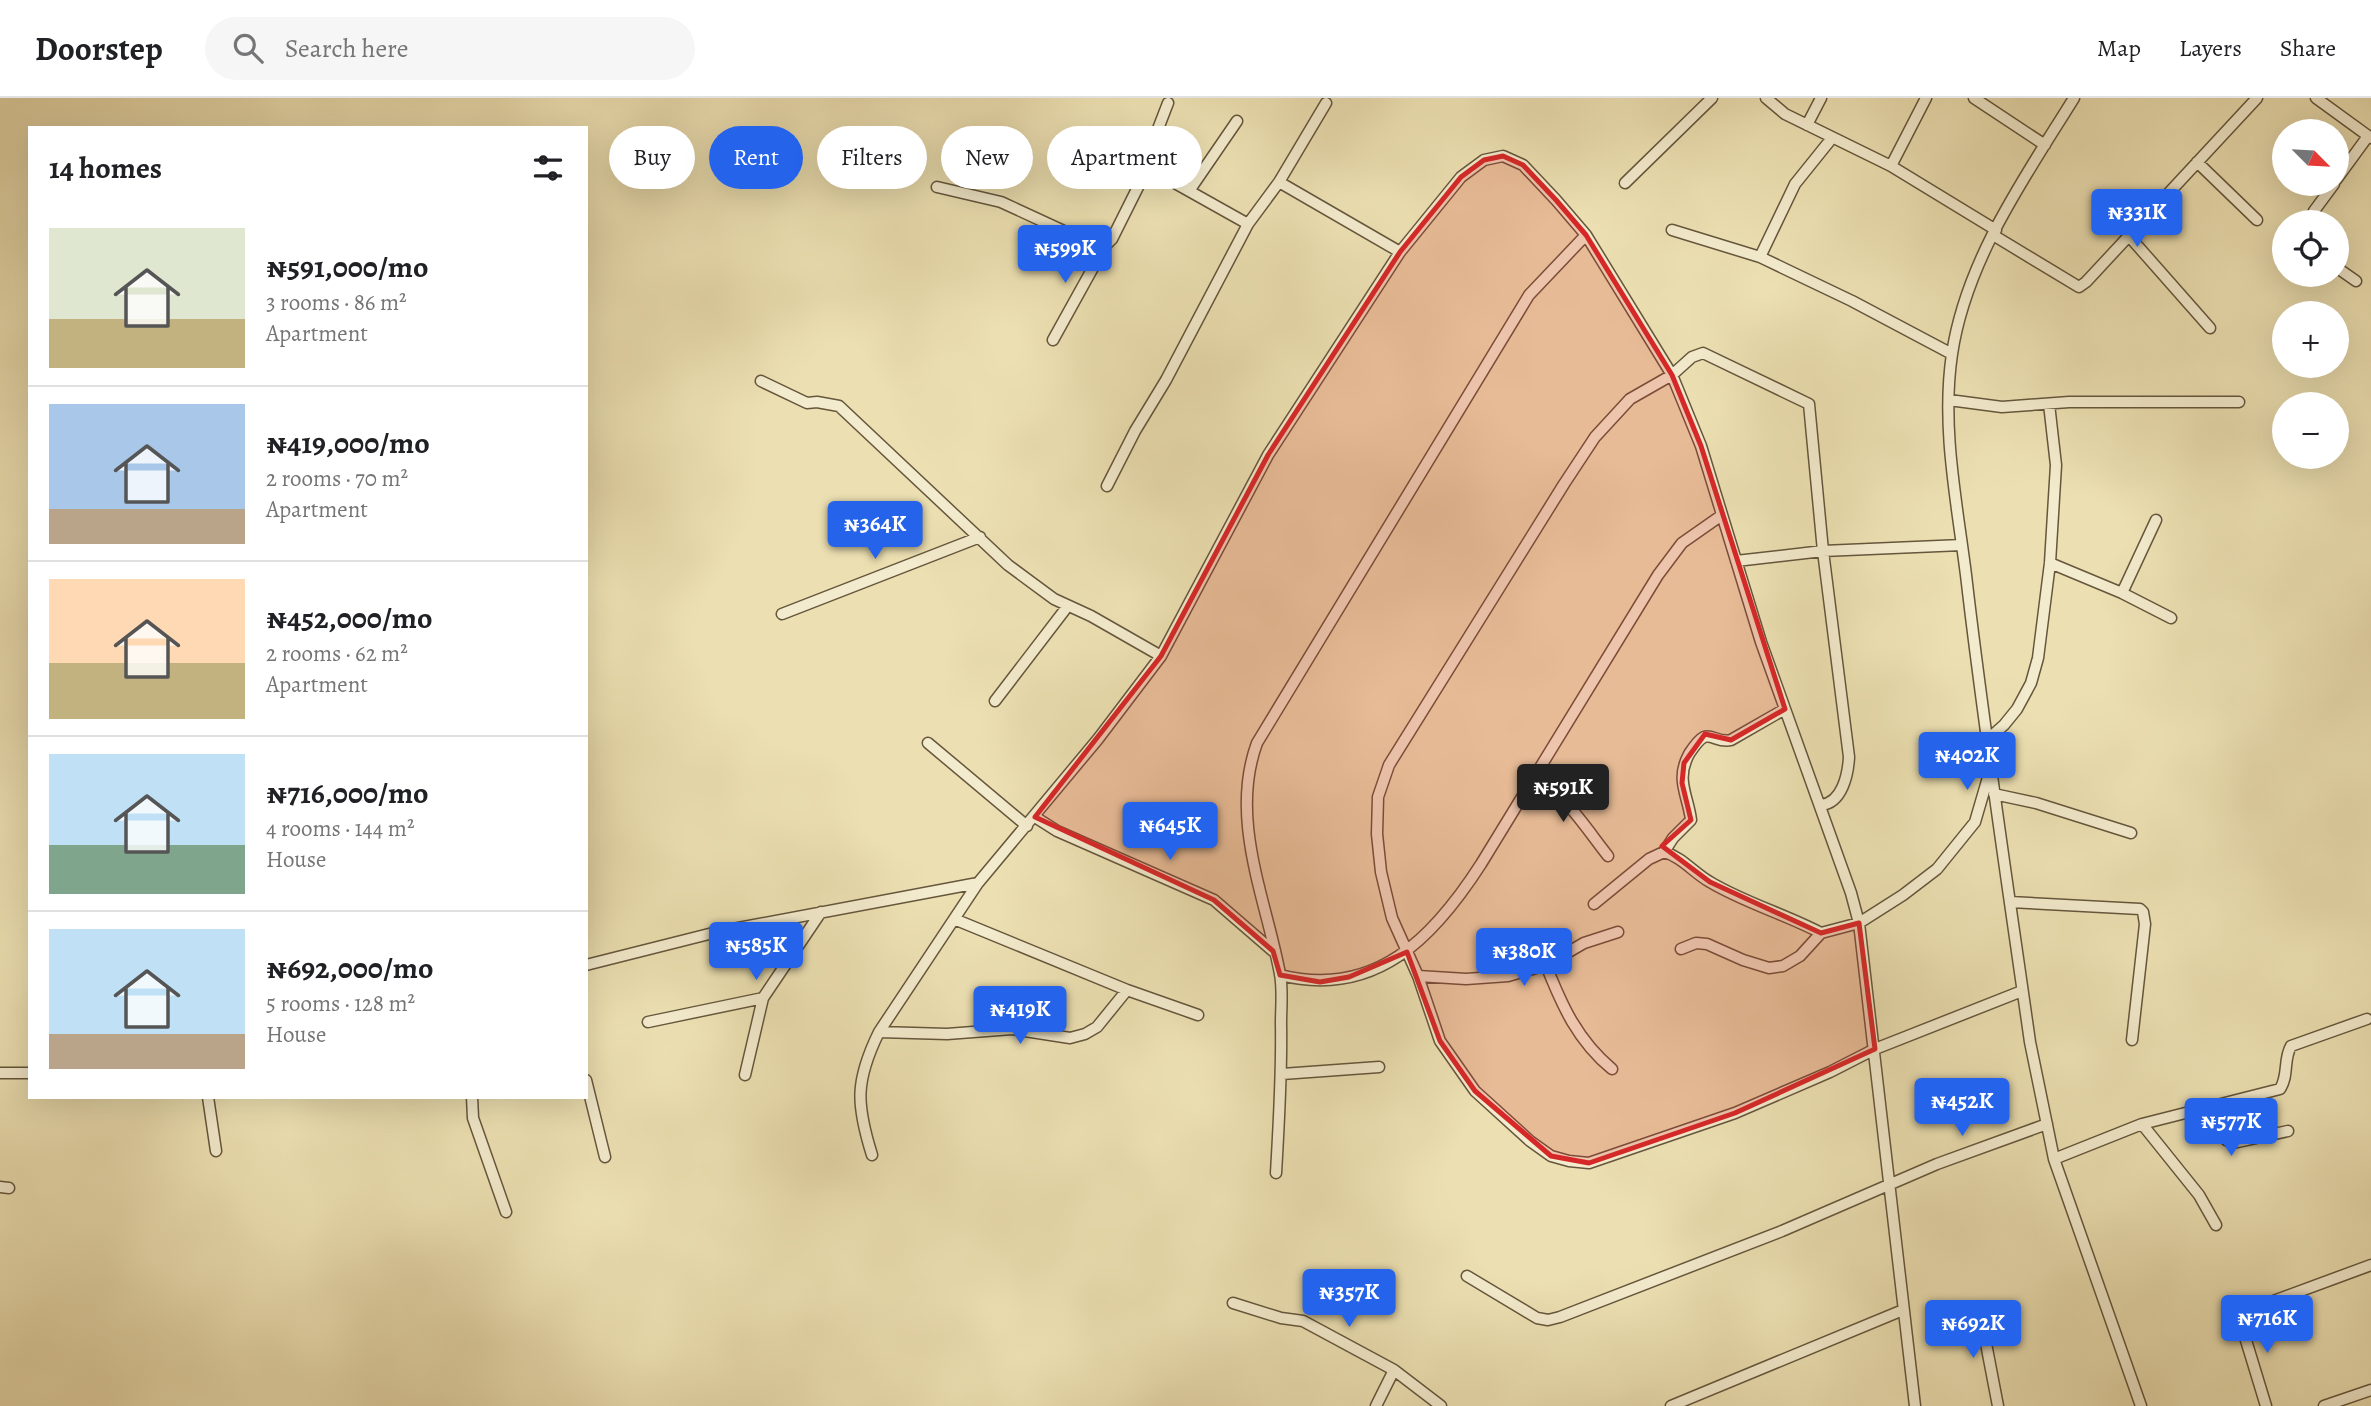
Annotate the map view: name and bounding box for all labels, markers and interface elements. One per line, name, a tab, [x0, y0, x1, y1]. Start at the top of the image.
search box	[205, 17, 695, 80]
text: Doorstep	[35, 26, 163, 71]
icon: search	[229, 29, 267, 67]
text: Search here	[285, 31, 408, 66]
text: Map	[2097, 32, 2141, 64]
text: Layers	[2179, 32, 2242, 64]
text: Share	[2280, 32, 2336, 64]
north arrow	[2272, 119, 2348, 196]
map controls	[2272, 119, 2349, 469]
chip: Buy	[609, 126, 695, 189]
chip: Rent	[709, 126, 803, 189]
chip: Filters	[817, 126, 927, 189]
chip: New	[941, 126, 1033, 189]
chip: Apartment	[1047, 126, 1202, 189]
text: 14 homes	[49, 148, 162, 188]
icon: filters	[529, 149, 567, 187]
pin: ₦331K	[2088, 190, 2186, 249]
text: ₦331K	[2107, 196, 2167, 227]
button: locate	[2272, 210, 2349, 287]
pin: ₦599K	[1016, 226, 1114, 285]
text: ₦599K	[1034, 232, 1096, 263]
text: ₦591,000/mo	[266, 247, 428, 287]
icon: home	[105, 256, 189, 340]
text: 3 rooms · 86 m²	[266, 287, 407, 318]
button: +	[2272, 301, 2349, 378]
text: Apartment	[266, 318, 368, 349]
button: −	[2272, 392, 2349, 469]
text: ₦419,000/mo	[266, 423, 430, 463]
icon: home	[105, 432, 189, 516]
text: 2 rooms · 70 m²	[266, 463, 408, 494]
text: Apartment	[266, 494, 368, 525]
pin: ₦364K	[826, 502, 924, 561]
text: ₦364K	[844, 508, 906, 539]
text: ₦452,000/mo	[266, 598, 432, 638]
icon: home	[105, 607, 189, 691]
text: 2 rooms · 62 m²	[266, 638, 408, 669]
text: Apartment	[266, 669, 368, 700]
pin: ₦402K	[1918, 732, 2016, 792]
text: ₦402K	[1935, 739, 1999, 770]
pin: ₦591K	[1514, 764, 1612, 824]
text: ₦591K	[1533, 771, 1593, 802]
text: ₦716,000/mo	[266, 773, 429, 813]
icon: home	[105, 782, 189, 866]
pin: ₦645K	[1121, 802, 1219, 862]
text: ₦645K	[1139, 809, 1201, 840]
text: 4 rooms · 144 m²	[266, 813, 414, 844]
text: House	[266, 844, 326, 875]
pin: ₦585K	[707, 922, 805, 982]
pin: ₦380K	[1475, 928, 1573, 988]
text: ₦585K	[725, 929, 787, 960]
text: ₦380K	[1492, 935, 1556, 966]
text: ₦692,000/mo	[266, 948, 433, 988]
icon: home	[105, 957, 189, 1041]
pin: ₦419K	[971, 986, 1069, 1046]
text: 5 rooms · 128 m²	[266, 988, 415, 1019]
text: ₦419K	[989, 993, 1051, 1024]
text: House	[266, 1019, 326, 1050]
pin: ₦452K	[1913, 1079, 2011, 1138]
text: ₦452K	[1930, 1085, 1994, 1116]
pin: ₦577K	[2182, 1098, 2280, 1158]
text: ₦577K	[2201, 1105, 2261, 1136]
pin: ₦357K	[1300, 1270, 1398, 1329]
text: ₦357K	[1319, 1276, 1379, 1307]
pin: ₦716K	[2218, 1296, 2316, 1355]
pin: ₦692K	[1924, 1300, 2022, 1360]
text: ₦716K	[2237, 1302, 2297, 1333]
text: ₦692K	[1941, 1307, 2005, 1338]

